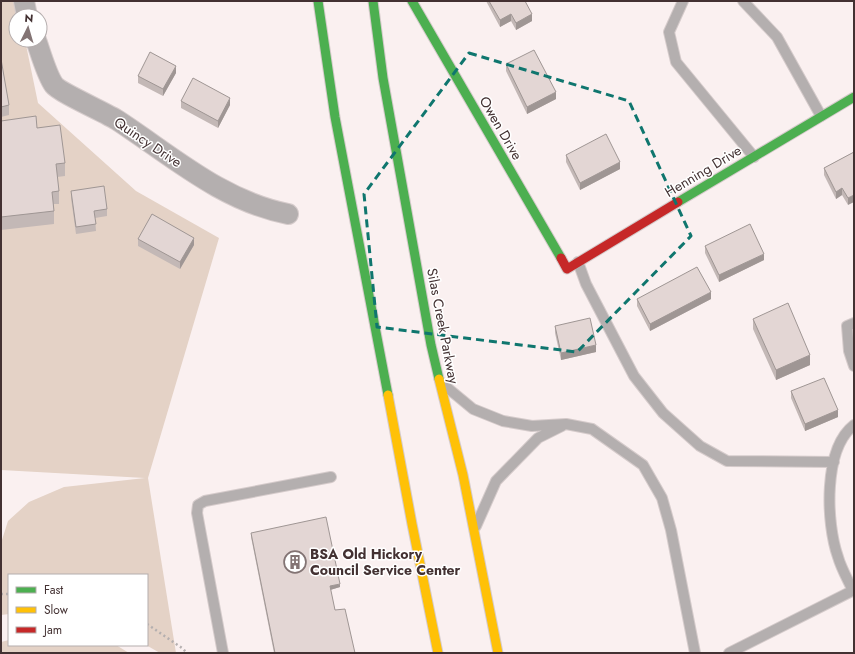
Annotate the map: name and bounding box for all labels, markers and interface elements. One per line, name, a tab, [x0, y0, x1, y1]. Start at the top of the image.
north arrow	[8, 8, 48, 48]
text: N	[24, 10, 34, 26]
street label: Owen Drive	[475, 92, 527, 164]
street label: Quincy Drive	[110, 112, 186, 172]
street label: Henning Drive	[661, 140, 745, 202]
street label: Silas Creek Parkway	[422, 266, 464, 386]
place label: BSA Old Hickory Council Service Center	[310, 544, 461, 580]
building icon: BSA Old Hickory Council Service Center	[282, 549, 308, 575]
legend	[8, 574, 148, 646]
text: Fast	[44, 581, 63, 599]
text: Slow	[44, 601, 69, 619]
text: Jam	[42, 621, 62, 639]

